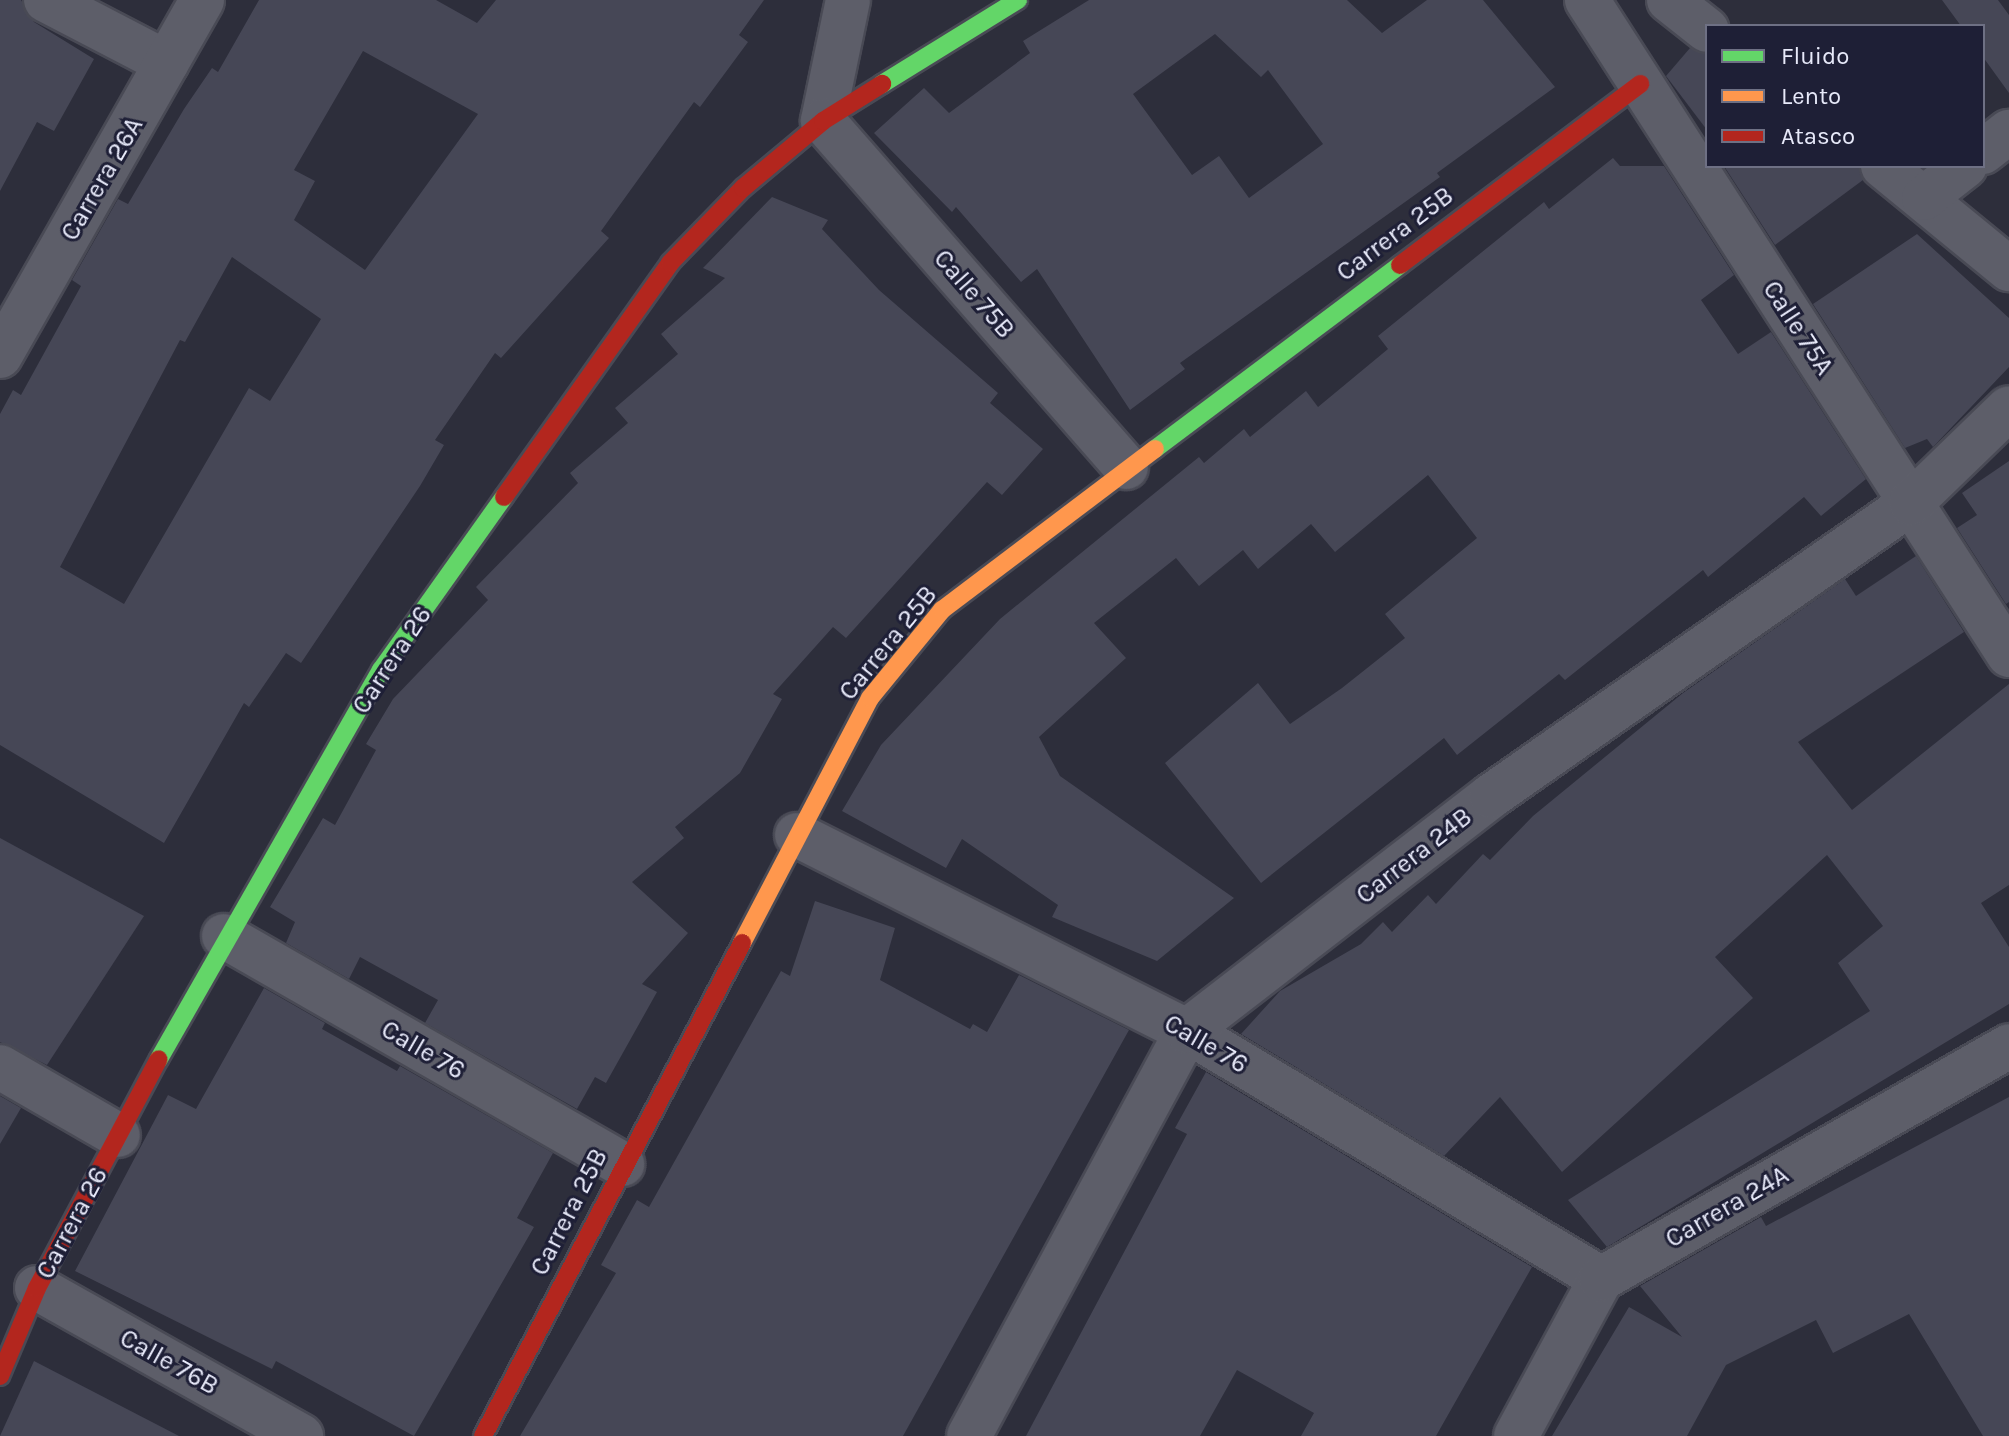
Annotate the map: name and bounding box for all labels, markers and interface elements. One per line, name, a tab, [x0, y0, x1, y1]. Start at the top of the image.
legend	[1705, 24, 1985, 168]
text: Fluido	[1781, 42, 1849, 70]
text: Lento	[1781, 82, 1841, 110]
street label: Carrera 26A	[54, 112, 150, 246]
text: Atasco	[1781, 122, 1855, 150]
street label: Carrera 25B	[1330, 180, 1460, 288]
street label: Calle 75B	[927, 243, 1021, 345]
street label: Calle 75A	[1756, 275, 1840, 381]
street label: Carrera 25B	[832, 579, 944, 707]
street label: Carrera 26	[346, 600, 438, 720]
street label: Carrera 24B	[1350, 801, 1478, 911]
street label: Calle 76	[1159, 1008, 1253, 1080]
street label: Calle 76	[376, 1014, 470, 1086]
street label: Carrera 25B	[524, 1143, 614, 1281]
street label: Carrera 24A	[1660, 1159, 1794, 1255]
street label: Carrera 26	[30, 1162, 114, 1284]
street label: Calle 76B	[114, 1322, 224, 1402]

